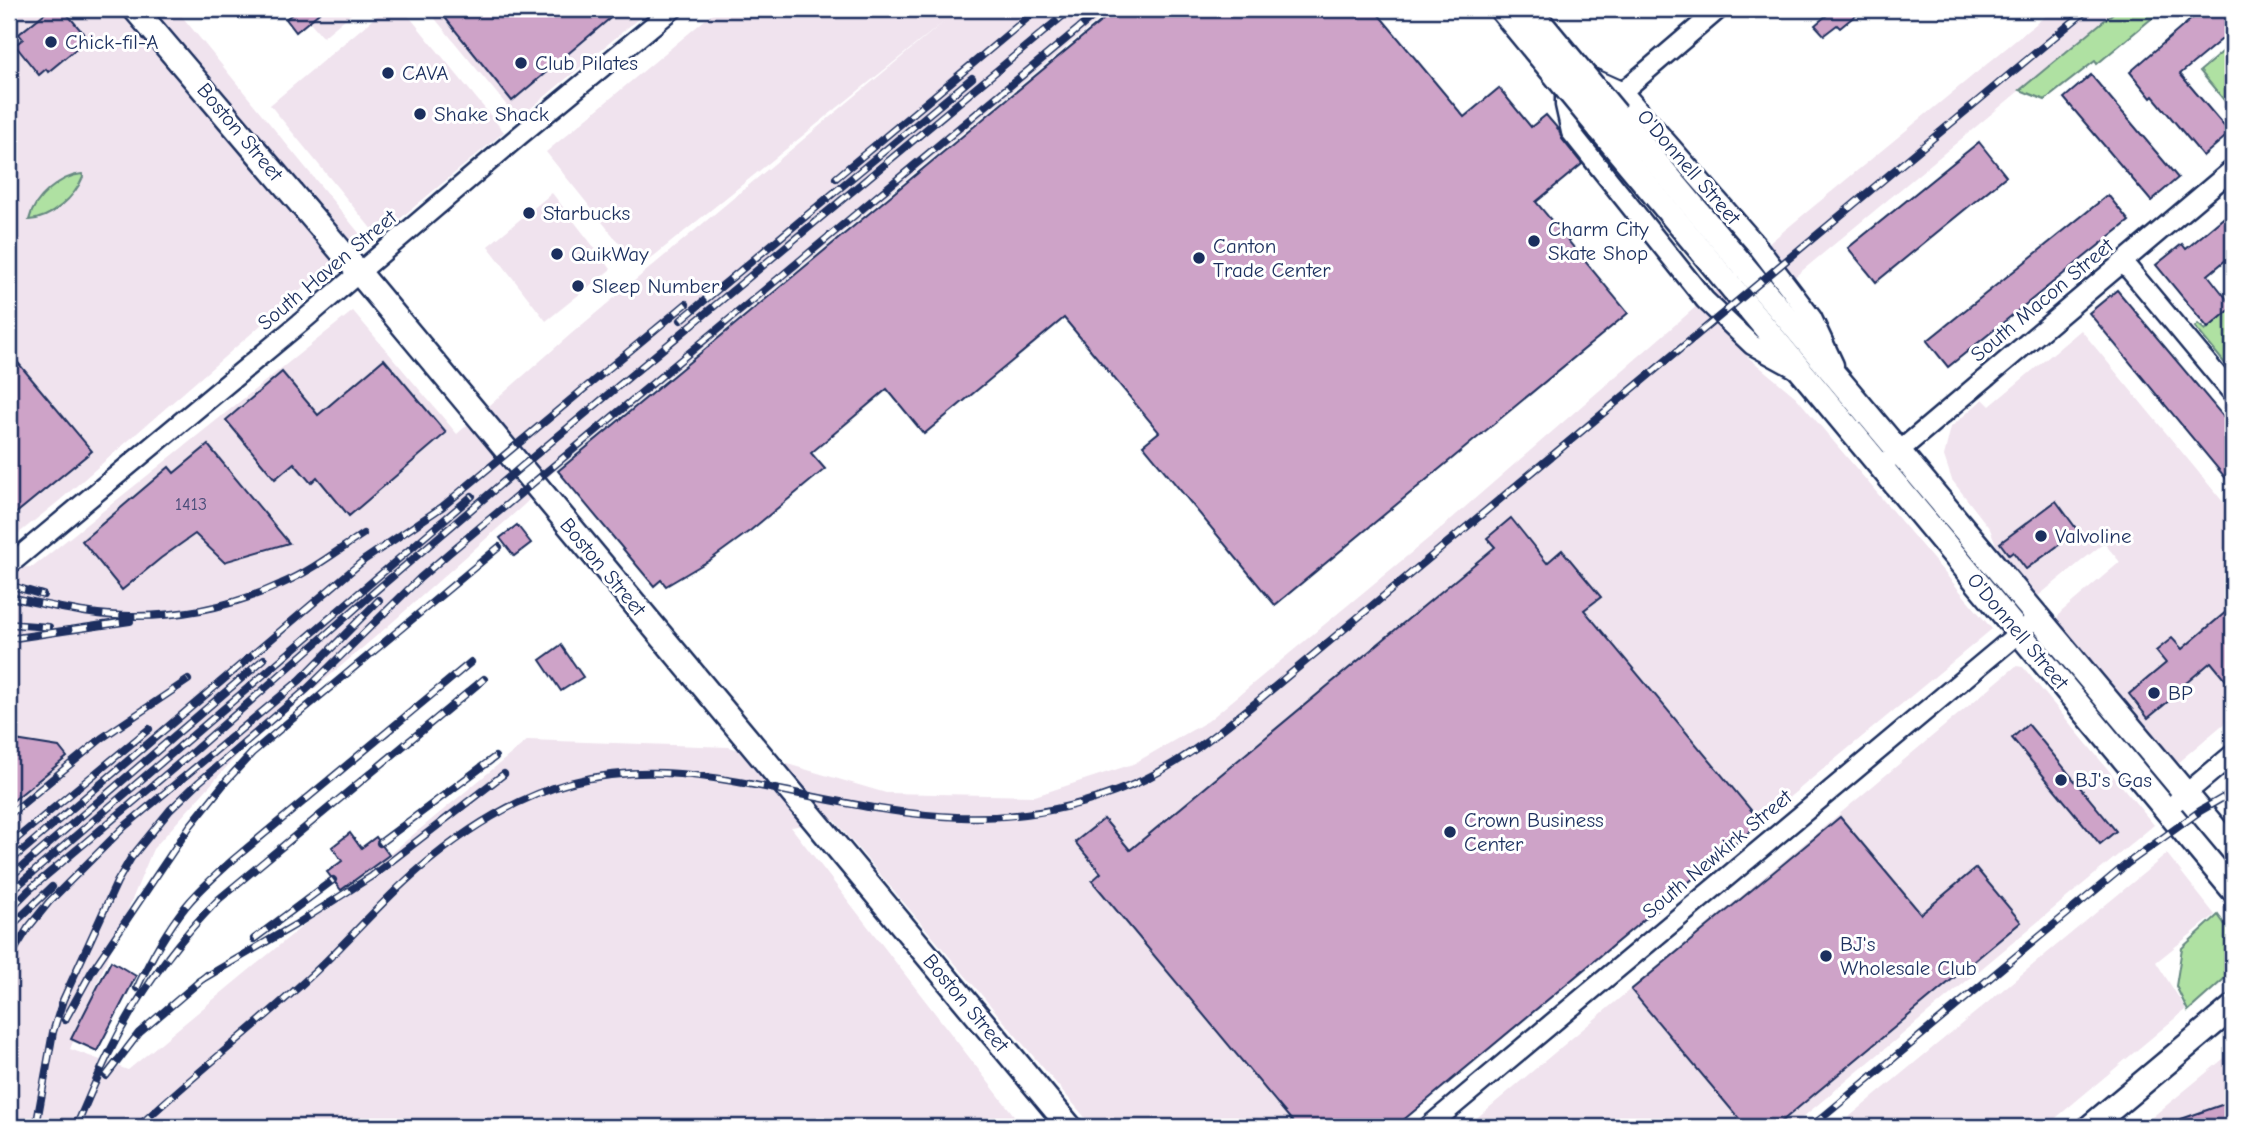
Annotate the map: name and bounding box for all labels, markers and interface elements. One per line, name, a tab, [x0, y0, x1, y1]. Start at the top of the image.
place label: Chick-fil-A	[65, 30, 159, 54]
marker: Chick-fil-A	[43, 34, 59, 50]
place label: Club Pilates	[535, 51, 638, 75]
marker: Club Pilates	[513, 55, 529, 71]
place label: CAVA	[402, 61, 448, 85]
marker: CAVA	[380, 65, 396, 81]
street label: Boston Street	[192, 78, 289, 187]
place label: Shake Shack	[434, 102, 549, 126]
street label: O'Donnell Street	[1633, 105, 1746, 230]
marker: Shake Shack	[412, 106, 428, 122]
place label: Starbucks	[543, 201, 630, 225]
street label: South Haven Street	[253, 204, 402, 335]
marker: Starbucks	[521, 205, 537, 221]
place label: Charm City Skate Shop	[1548, 217, 1649, 265]
marker: Charm City Skate Shop	[1526, 233, 1542, 249]
street label: South Macon Street	[1966, 233, 2119, 367]
place label: Canton Trade Center	[1213, 234, 1331, 282]
place label: QuikWay	[571, 242, 649, 266]
marker: QuikWay	[549, 246, 565, 262]
marker: Canton Trade Center	[1191, 250, 1207, 266]
place label: Sleep Number	[592, 274, 720, 298]
marker: Sleep Number	[570, 278, 586, 294]
house number: 1413	[175, 494, 207, 515]
street label: Boston Street	[555, 513, 652, 622]
place label: Valvoline	[2055, 524, 2131, 548]
marker: Valvoline	[2033, 528, 2049, 544]
street label: O'Donnell Street	[1962, 568, 2074, 695]
place label: BP	[2168, 681, 2193, 705]
marker: BP	[2146, 685, 2162, 701]
place label: BJ's Gas	[2075, 768, 2152, 792]
marker: BJ's Gas	[2053, 772, 2069, 788]
street label: South Newkirk Street	[1637, 784, 1797, 923]
place label: Crown Business Center	[1464, 808, 1604, 856]
marker: Crown Business Center	[1442, 824, 1458, 840]
place label: BJ's Wholesale Club	[1840, 932, 1977, 980]
marker: BJ's Wholesale Club	[1818, 948, 1834, 964]
street label: Boston Street	[918, 949, 1015, 1058]

